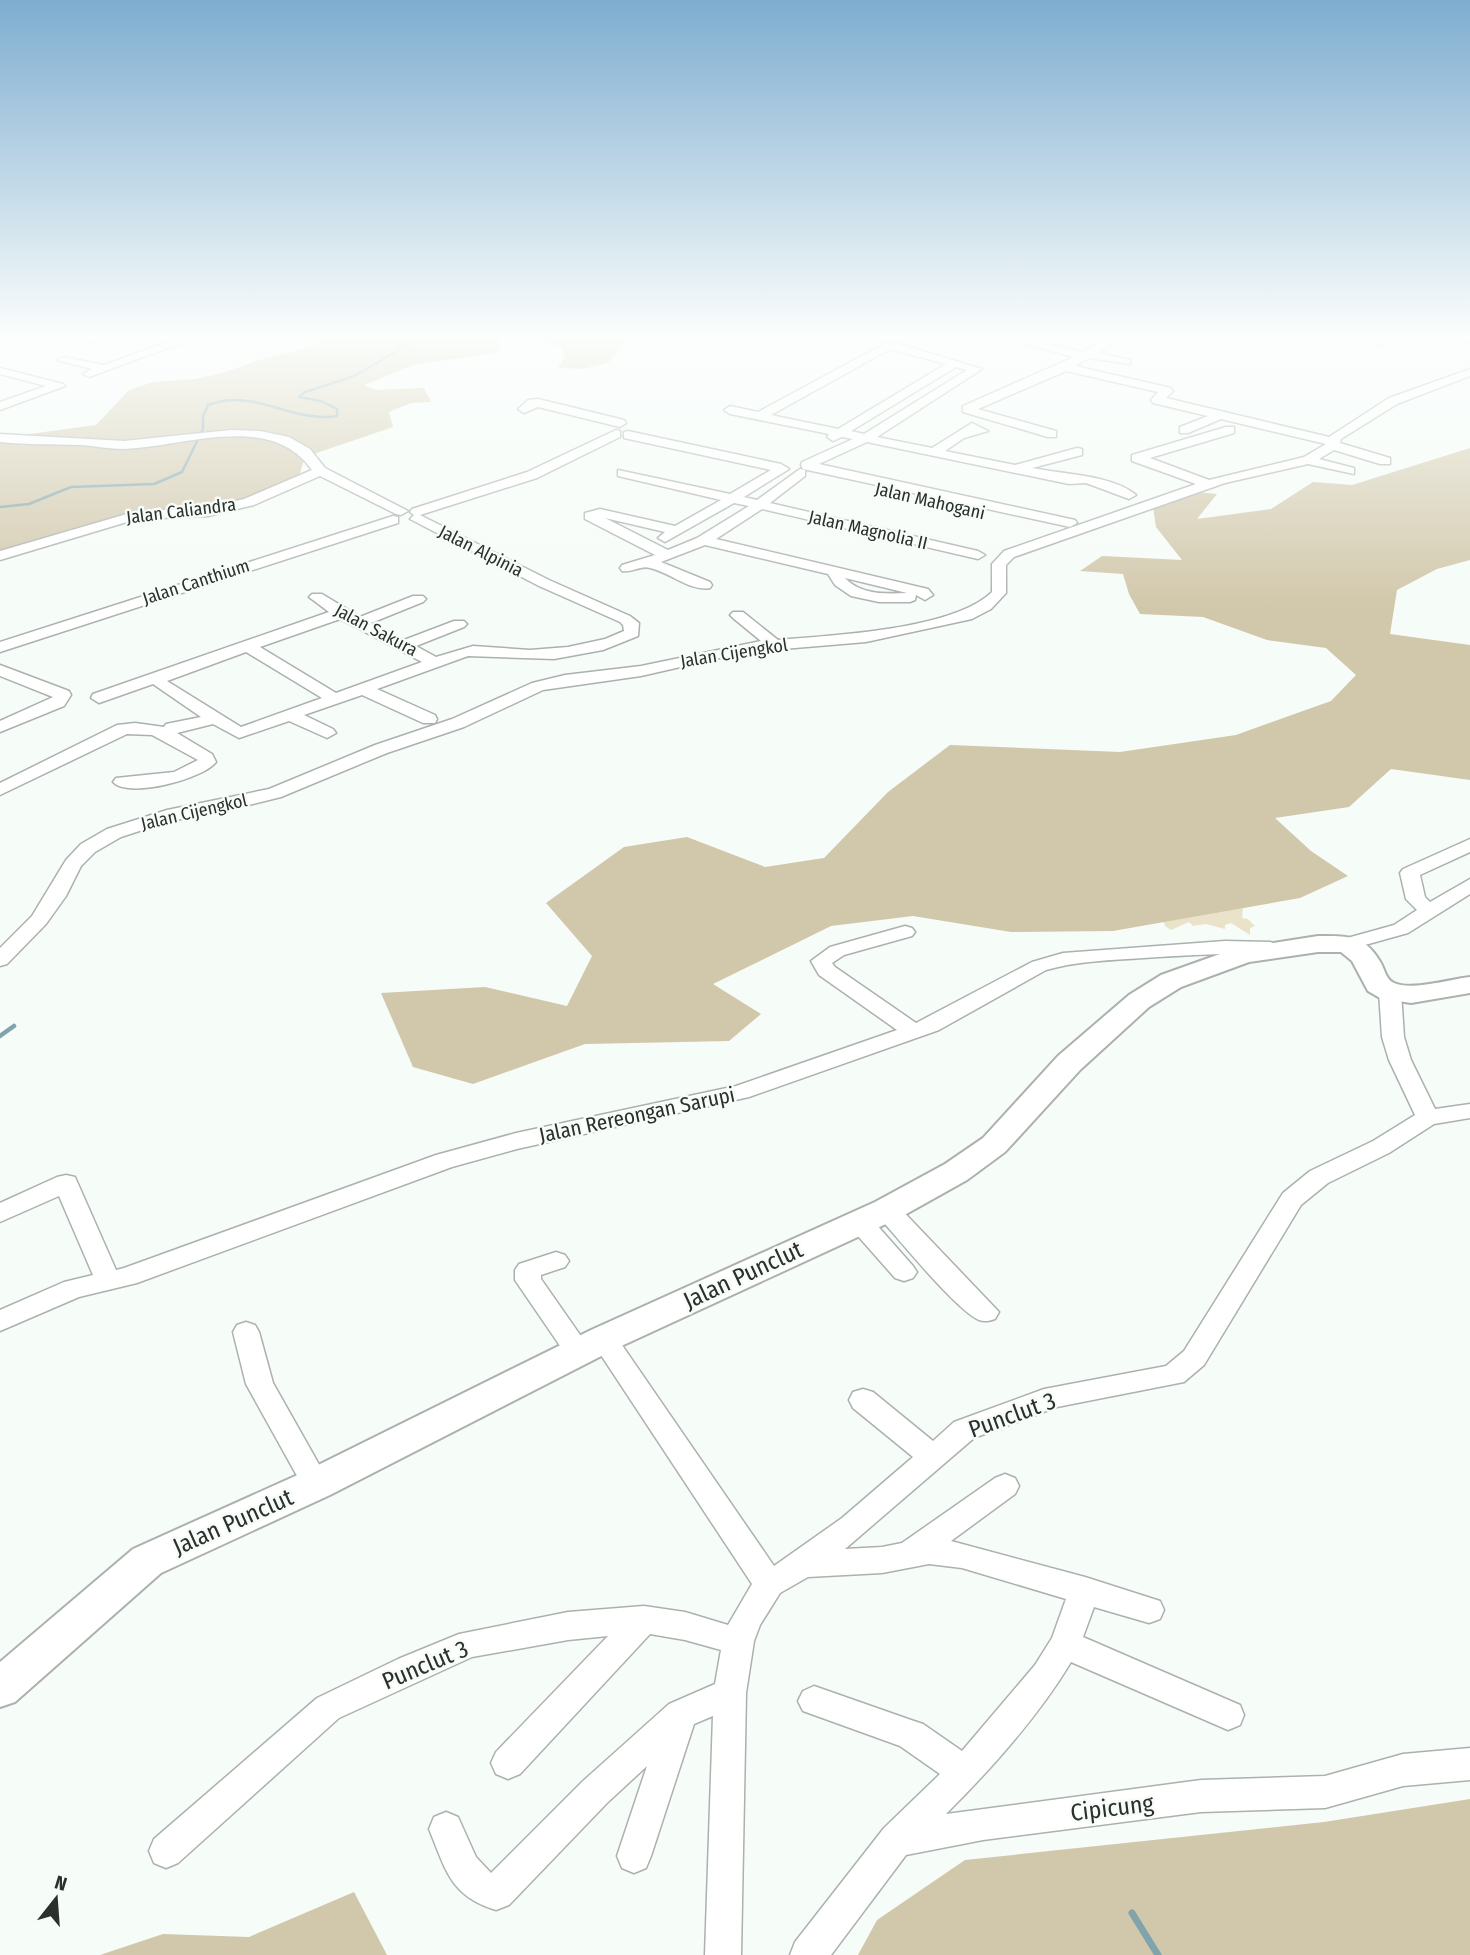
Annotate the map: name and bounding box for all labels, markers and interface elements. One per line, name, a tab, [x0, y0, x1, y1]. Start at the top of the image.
street label: Jalan Mahogani	[873, 478, 987, 524]
street label: Jalan Caliandra	[125, 493, 237, 529]
street label: Jalan Magnolia II	[806, 506, 930, 554]
street label: Jalan Alpinia	[435, 520, 527, 582]
street label: Jalan Canthium	[140, 554, 252, 610]
street label: Jalan Sakura	[331, 599, 421, 661]
street label: Jalan Cijengkol	[679, 634, 789, 672]
street label: Jalan Cijengkol	[139, 789, 249, 835]
street label: Jalan Rereongan Sarupi	[537, 1082, 737, 1148]
street label: Jalan Punclut	[679, 1235, 807, 1315]
street label: Punclut 3	[965, 1386, 1059, 1444]
street label: Jalan Punclut	[169, 1483, 298, 1561]
street label: Punclut 3	[378, 1634, 472, 1696]
street label: Cipicung	[1069, 1789, 1156, 1827]
north arrow	[21, 1864, 91, 1934]
text: N	[52, 1871, 70, 1896]

